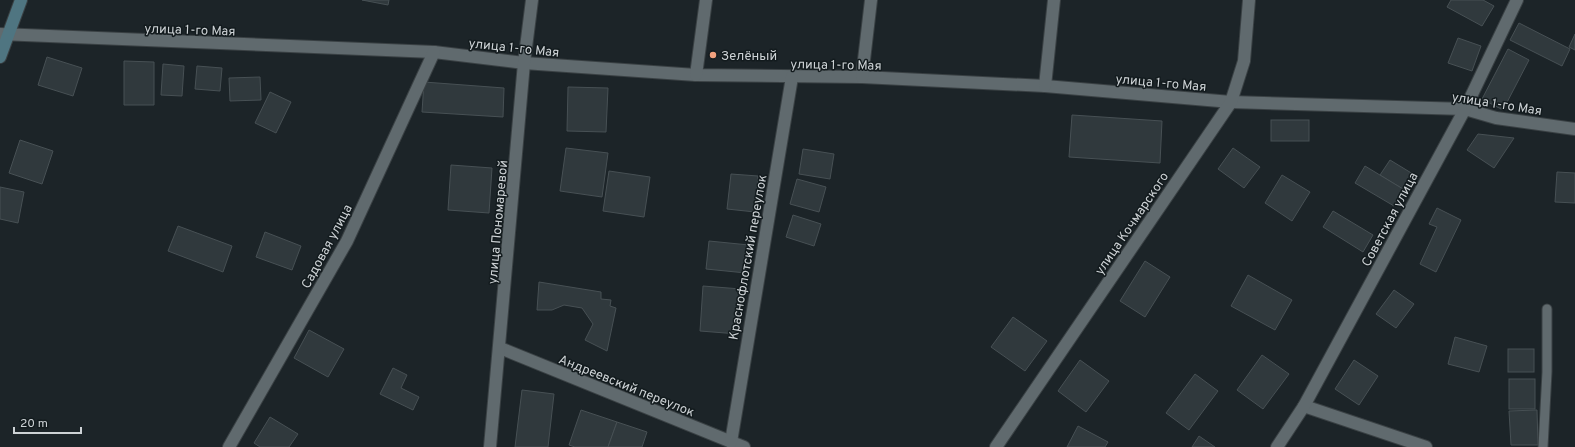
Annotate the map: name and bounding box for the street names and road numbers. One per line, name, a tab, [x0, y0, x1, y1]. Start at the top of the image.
street label: улица 1-го Мая	[144, 21, 236, 41]
street label: улица 1-го Мая	[468, 36, 560, 62]
street label: улица 1-го Мая	[790, 57, 882, 75]
street label: улица 1-го Мая	[1115, 72, 1207, 96]
street label: улица 1-го Мая	[1450, 90, 1543, 120]
street label: улица Пономаревой	[486, 160, 512, 285]
street label: улица Кочмарского	[1092, 170, 1173, 279]
street label: Советская улица	[1359, 170, 1422, 270]
street label: Краснофлотский переулок	[727, 173, 771, 341]
street label: Садовая улица	[299, 202, 357, 292]
street label: Андреевский переулок	[556, 352, 697, 421]

